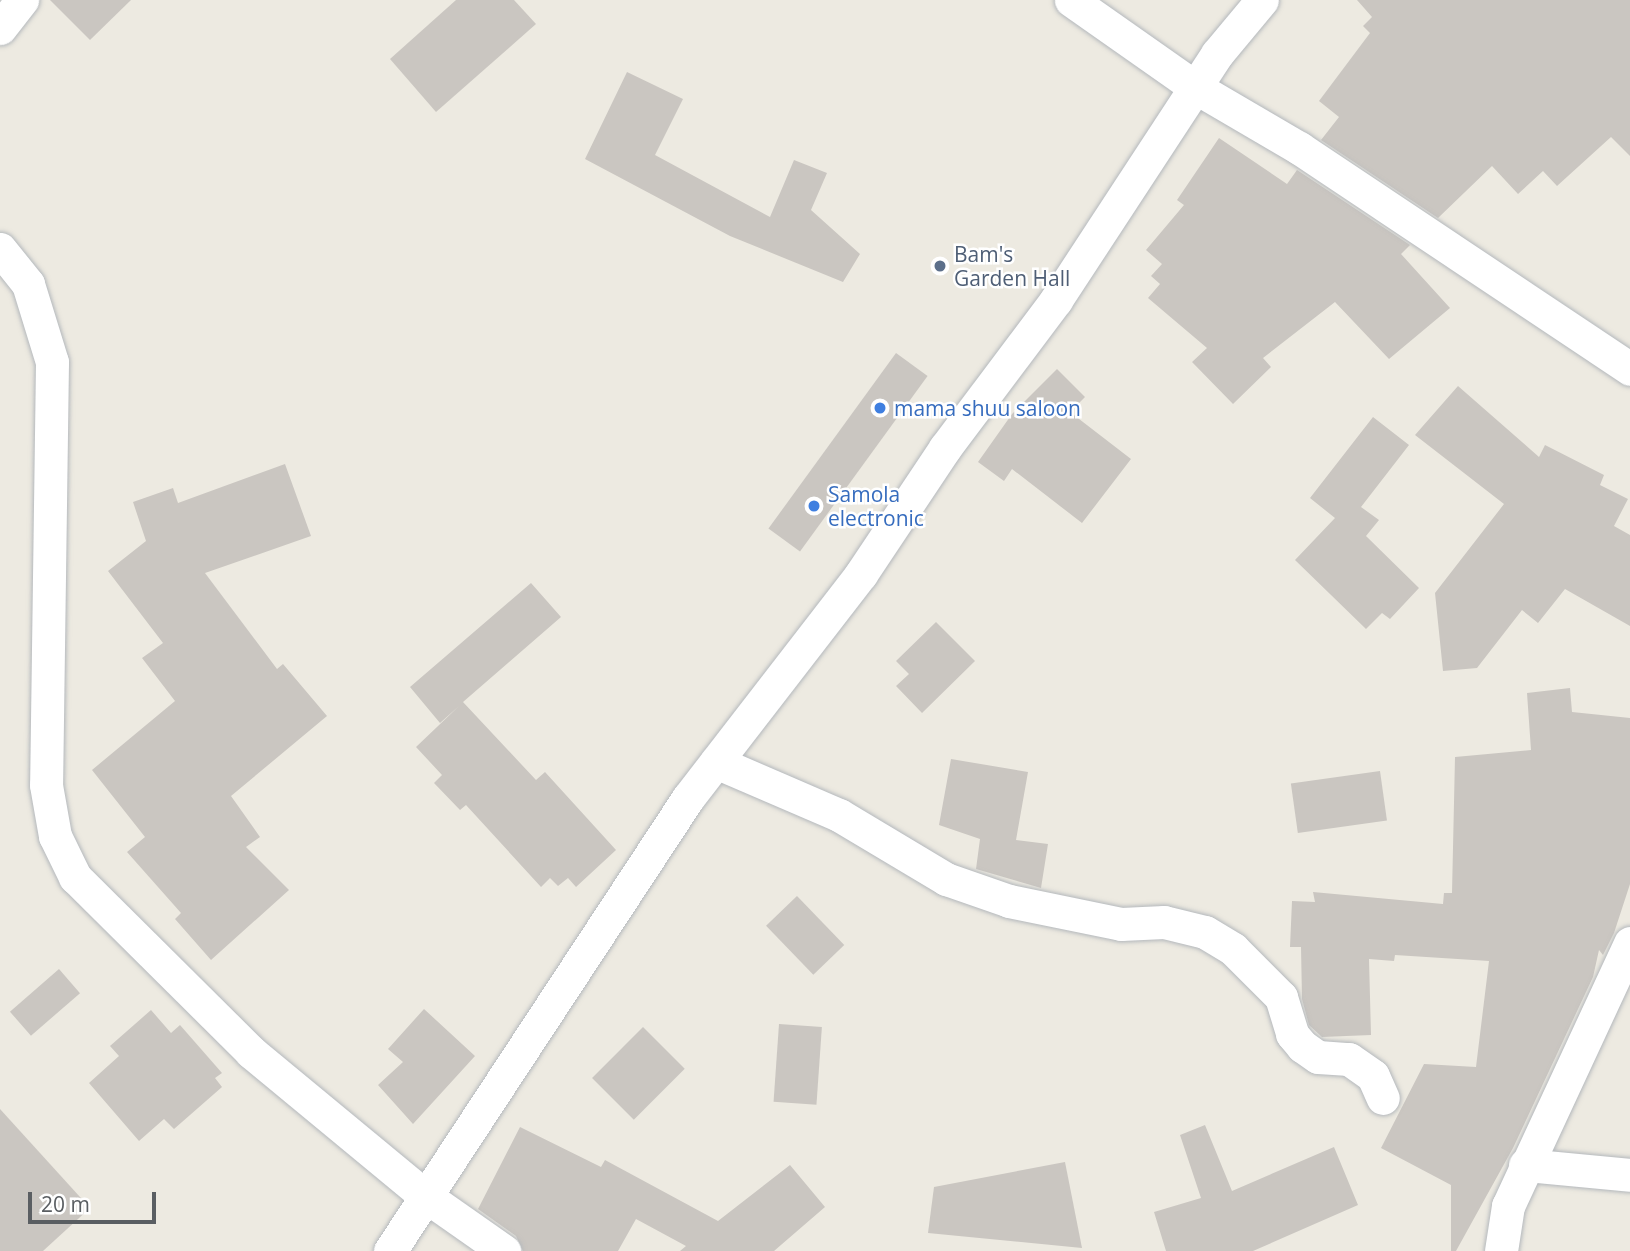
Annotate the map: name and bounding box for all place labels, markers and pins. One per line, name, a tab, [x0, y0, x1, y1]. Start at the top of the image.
place label: Bam's Garden Hall	[954, 241, 1070, 291]
marker: Bam's Garden Hall	[932, 258, 948, 274]
place label: mama shuu saloon	[894, 395, 1081, 421]
marker: mama shuu saloon	[872, 400, 888, 416]
place label: Samola electronic	[828, 481, 924, 531]
marker: Samola electronic	[806, 498, 822, 514]

